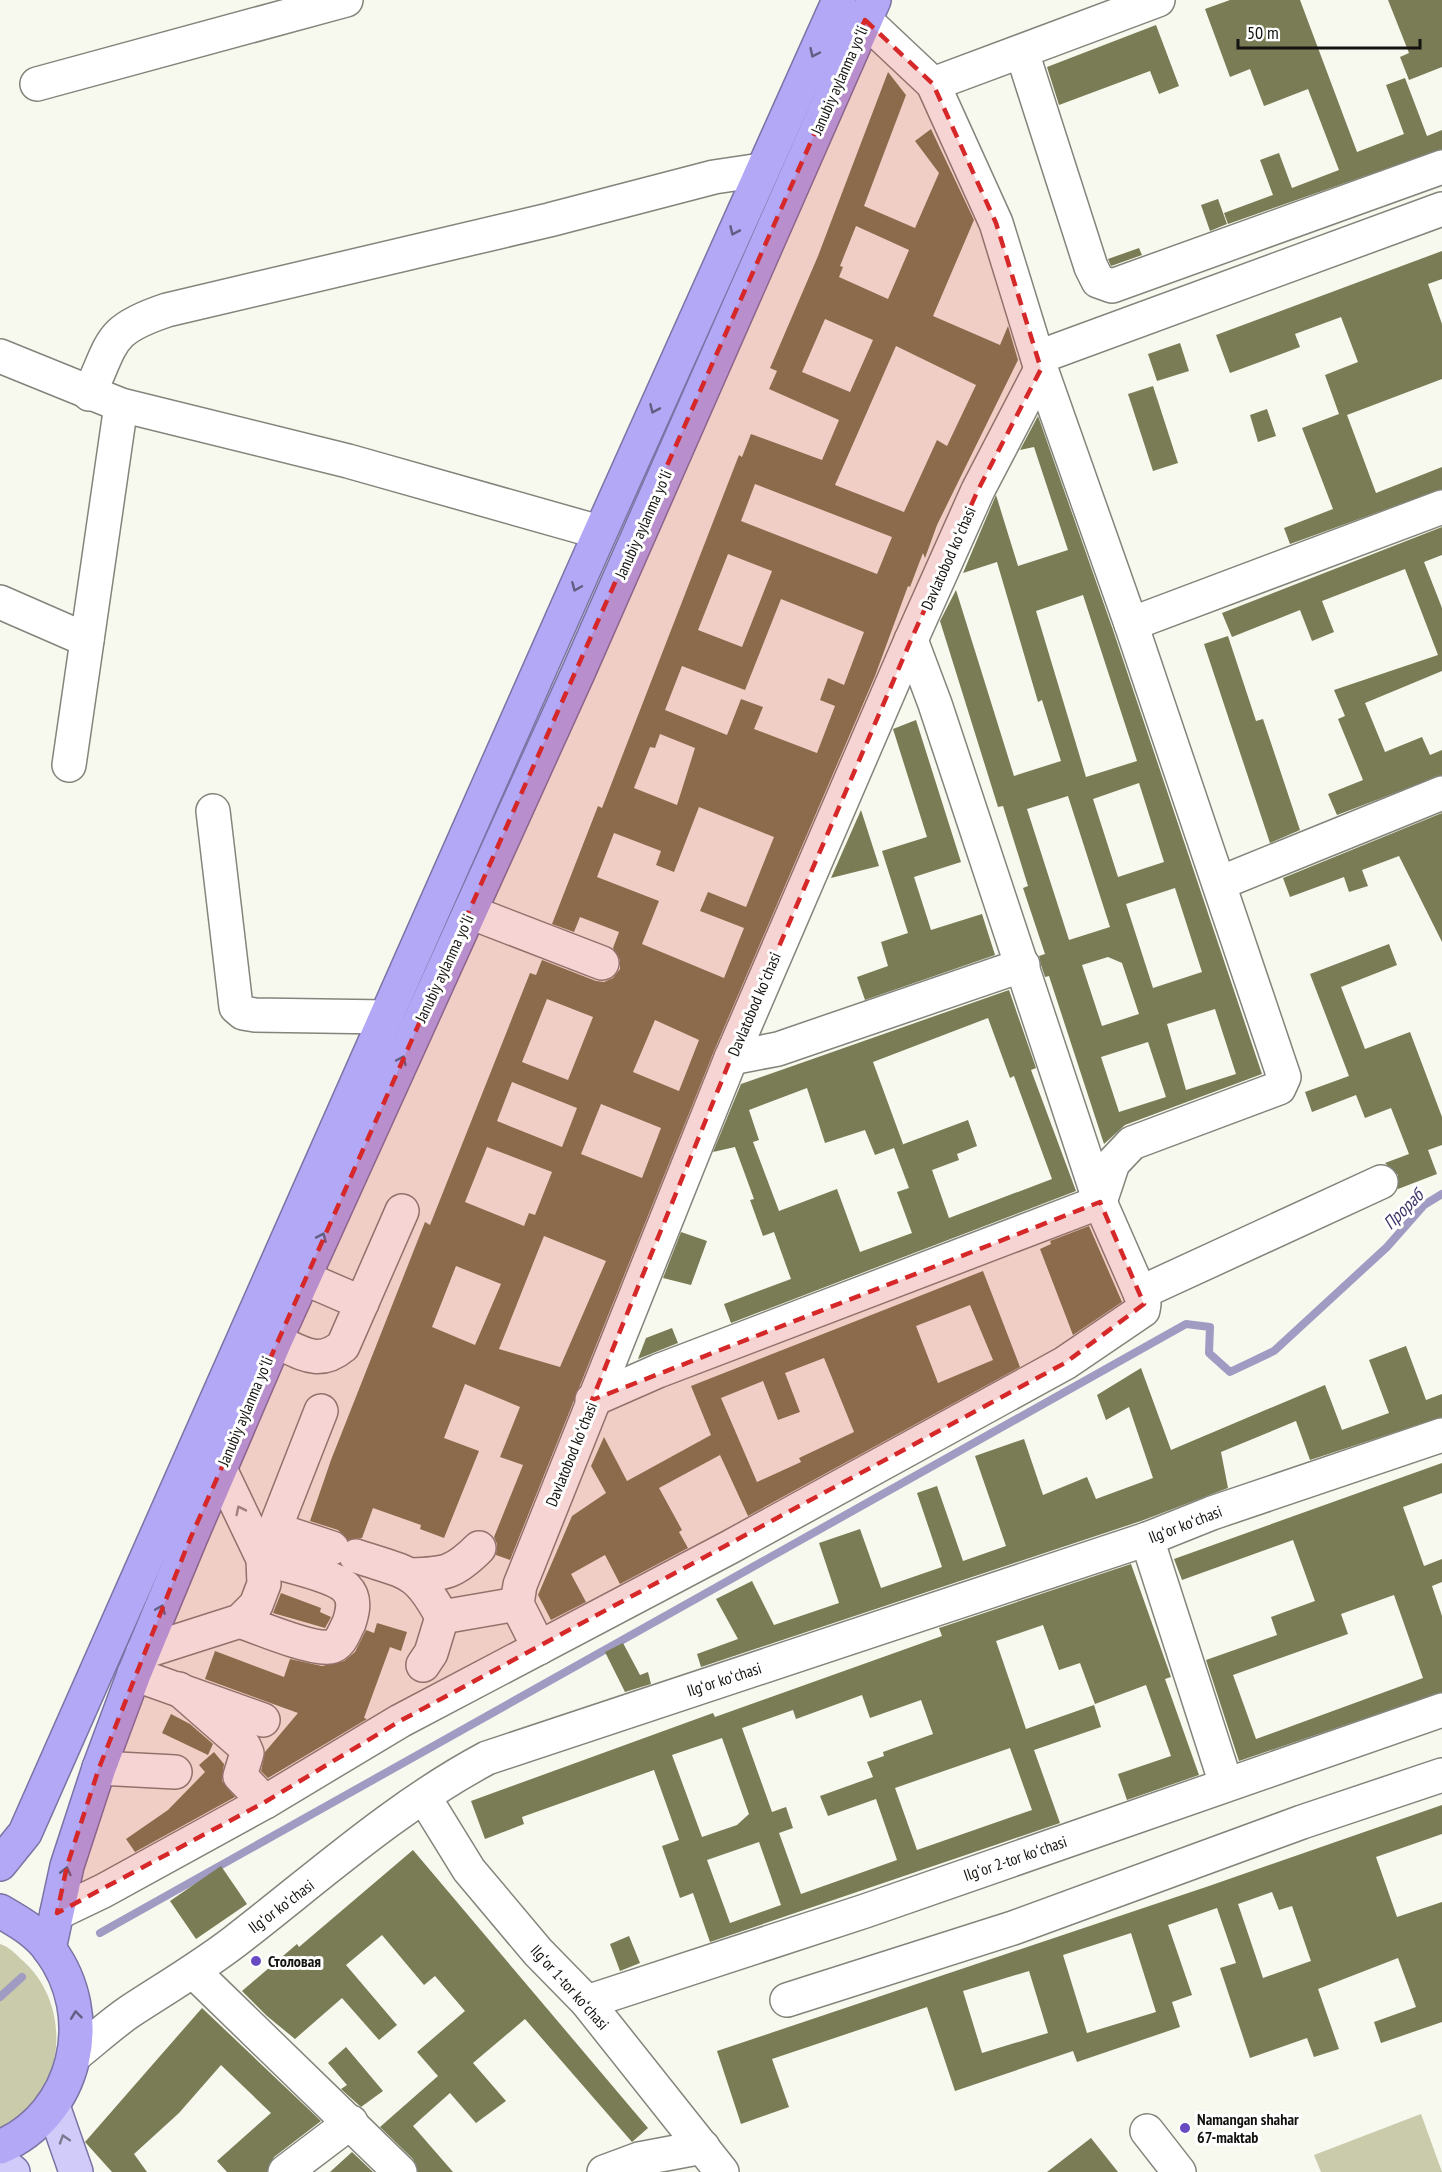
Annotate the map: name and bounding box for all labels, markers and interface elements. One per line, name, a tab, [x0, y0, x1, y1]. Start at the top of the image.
scale bar	[1238, 12, 1420, 50]
text: 50 m	[1247, 21, 1279, 44]
street label: Janubiy aylanma yoʻli	[806, 23, 872, 138]
one-way arrow	[810, 47, 822, 58]
one-way arrow	[729, 224, 741, 235]
one-way arrow	[649, 402, 661, 413]
street label: Janubiy aylanma yoʻli	[610, 467, 676, 582]
street label: Davlatobod koʻchasi	[916, 503, 980, 613]
one-way arrow	[571, 581, 583, 592]
street label: Janubiy aylanma yoʻli	[410, 911, 478, 1026]
street label: Davlatobod koʻchasi	[723, 949, 785, 1059]
one-way arrow	[395, 1055, 407, 1066]
water label: Прораб	[1378, 1182, 1430, 1234]
one-way arrow	[315, 1233, 327, 1244]
street label: Janubiy aylanma yoʻli	[213, 1353, 277, 1470]
street label: Davlatobod koʻchasi	[541, 1399, 601, 1509]
street label: Ilgʻor koʻchasi	[1145, 1501, 1225, 1547]
one-way arrow	[236, 1506, 248, 1517]
one-way arrow	[154, 1604, 166, 1615]
street label: Ilgʻor koʻchasi	[684, 1658, 764, 1700]
street label: Ilgʻor 2-tor koʻchasi	[961, 1831, 1069, 1885]
one-way arrow	[59, 1866, 72, 1876]
street label: Ilgʻor koʻchasi	[244, 1875, 318, 1937]
street label: Ilgʻor 1-tor koʻchasi	[526, 1940, 614, 2034]
place label: Столовая	[268, 1951, 321, 1971]
marker: Столовая	[249, 1954, 263, 1968]
one-way arrow	[70, 2010, 83, 2019]
place label: Namangan shahar 67-maktab	[1197, 2109, 1299, 2147]
marker: Namangan shahar 67-maktab	[1178, 2121, 1192, 2135]
one-way arrow	[58, 2134, 71, 2145]

